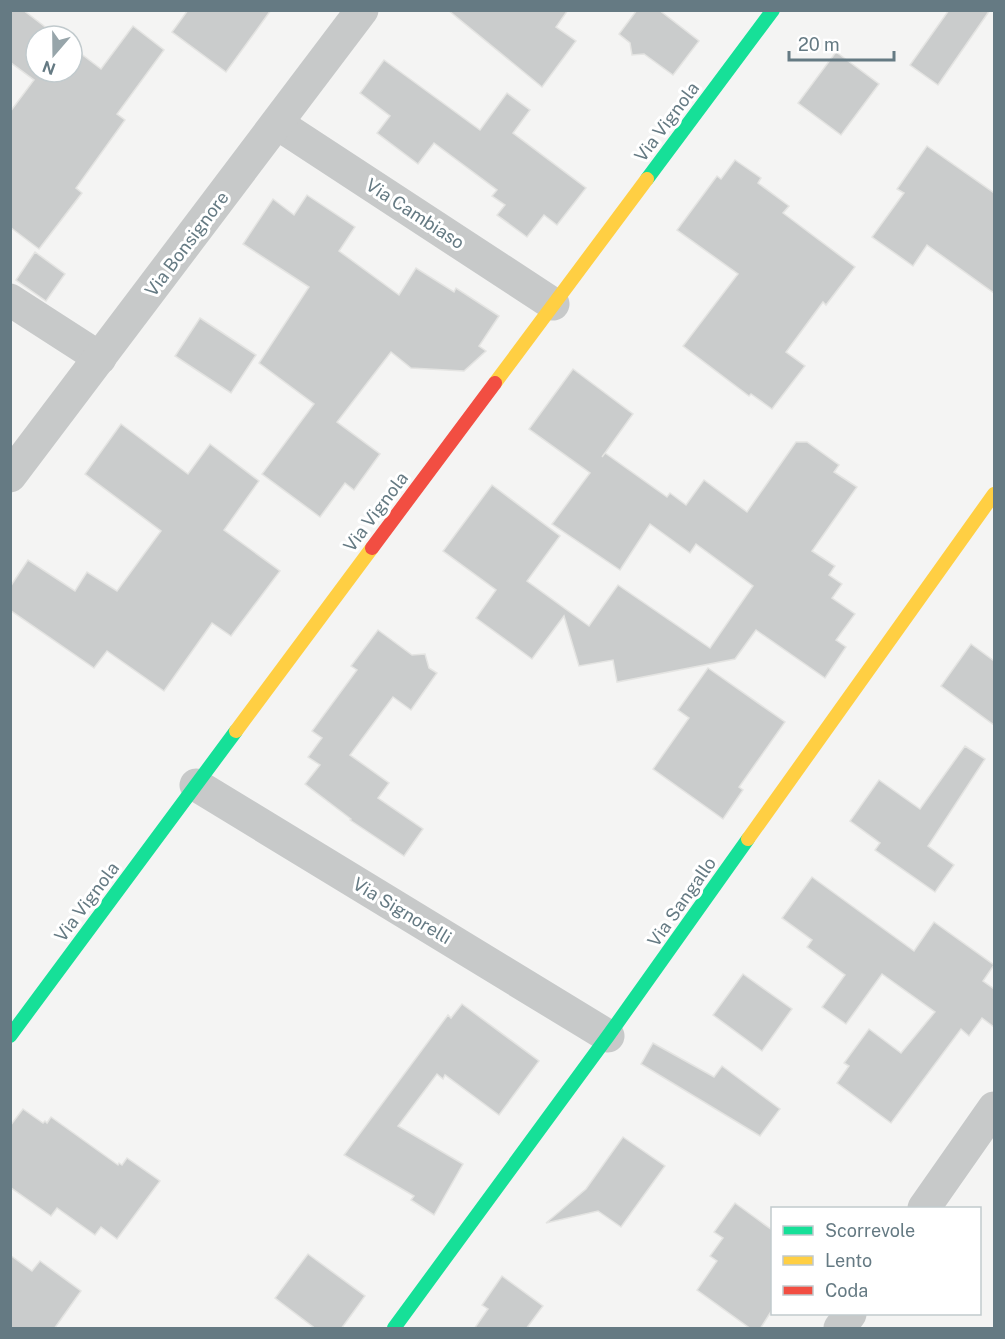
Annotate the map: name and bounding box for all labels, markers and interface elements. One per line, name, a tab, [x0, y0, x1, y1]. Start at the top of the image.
north arrow	[24, 24, 84, 84]
scale bar	[789, 24, 894, 62]
text: 20 m	[798, 34, 840, 55]
text: N	[40, 57, 58, 79]
street label: Via Vignola	[630, 78, 703, 166]
street label: Via Cambiaso	[362, 174, 468, 253]
street label: Via Bonsignore	[140, 187, 233, 300]
street label: Via Vignola	[339, 468, 412, 556]
street label: Via Sangallo	[643, 853, 720, 951]
street label: Via Vignola	[50, 858, 123, 946]
street label: Via Signorelli	[349, 873, 455, 948]
legend	[771, 1207, 981, 1315]
text: Scorrevole	[825, 1220, 915, 1241]
text: Lento	[825, 1250, 872, 1271]
text: Coda	[825, 1280, 868, 1301]

